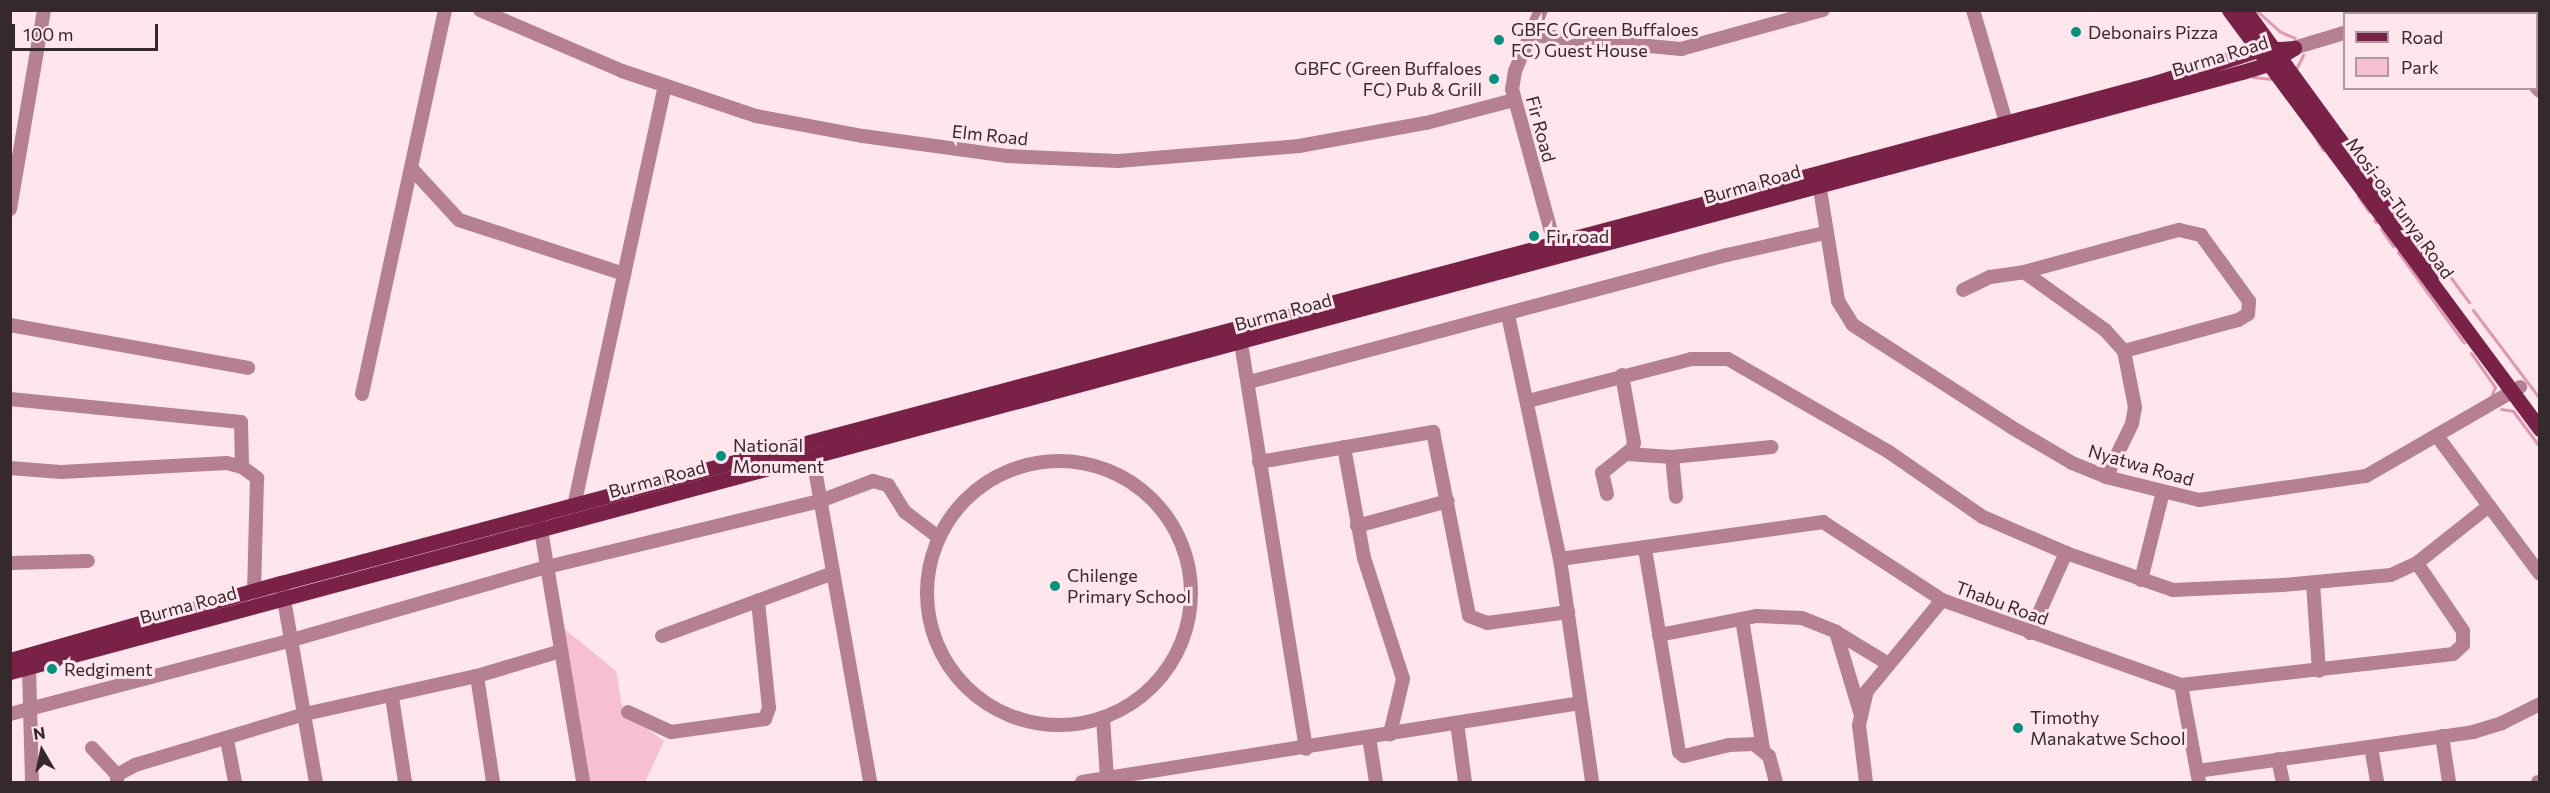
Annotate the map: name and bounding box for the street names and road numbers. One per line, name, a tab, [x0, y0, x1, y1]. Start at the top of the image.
street label: Burma Road	[2169, 31, 2271, 81]
street label: Fir Road	[1522, 94, 1560, 164]
street label: Elm Road	[951, 120, 1029, 150]
street label: Mosi-oa-Tunya Road	[2342, 133, 2458, 283]
street label: Burma Road	[1701, 160, 1803, 208]
street label: Burma Road	[1232, 289, 1334, 335]
street label: Nyatwa Road	[2086, 440, 2196, 490]
street label: Burma Road	[606, 456, 708, 502]
street label: Thabu Road	[1953, 576, 2051, 630]
street label: Burma Road	[137, 582, 239, 628]

